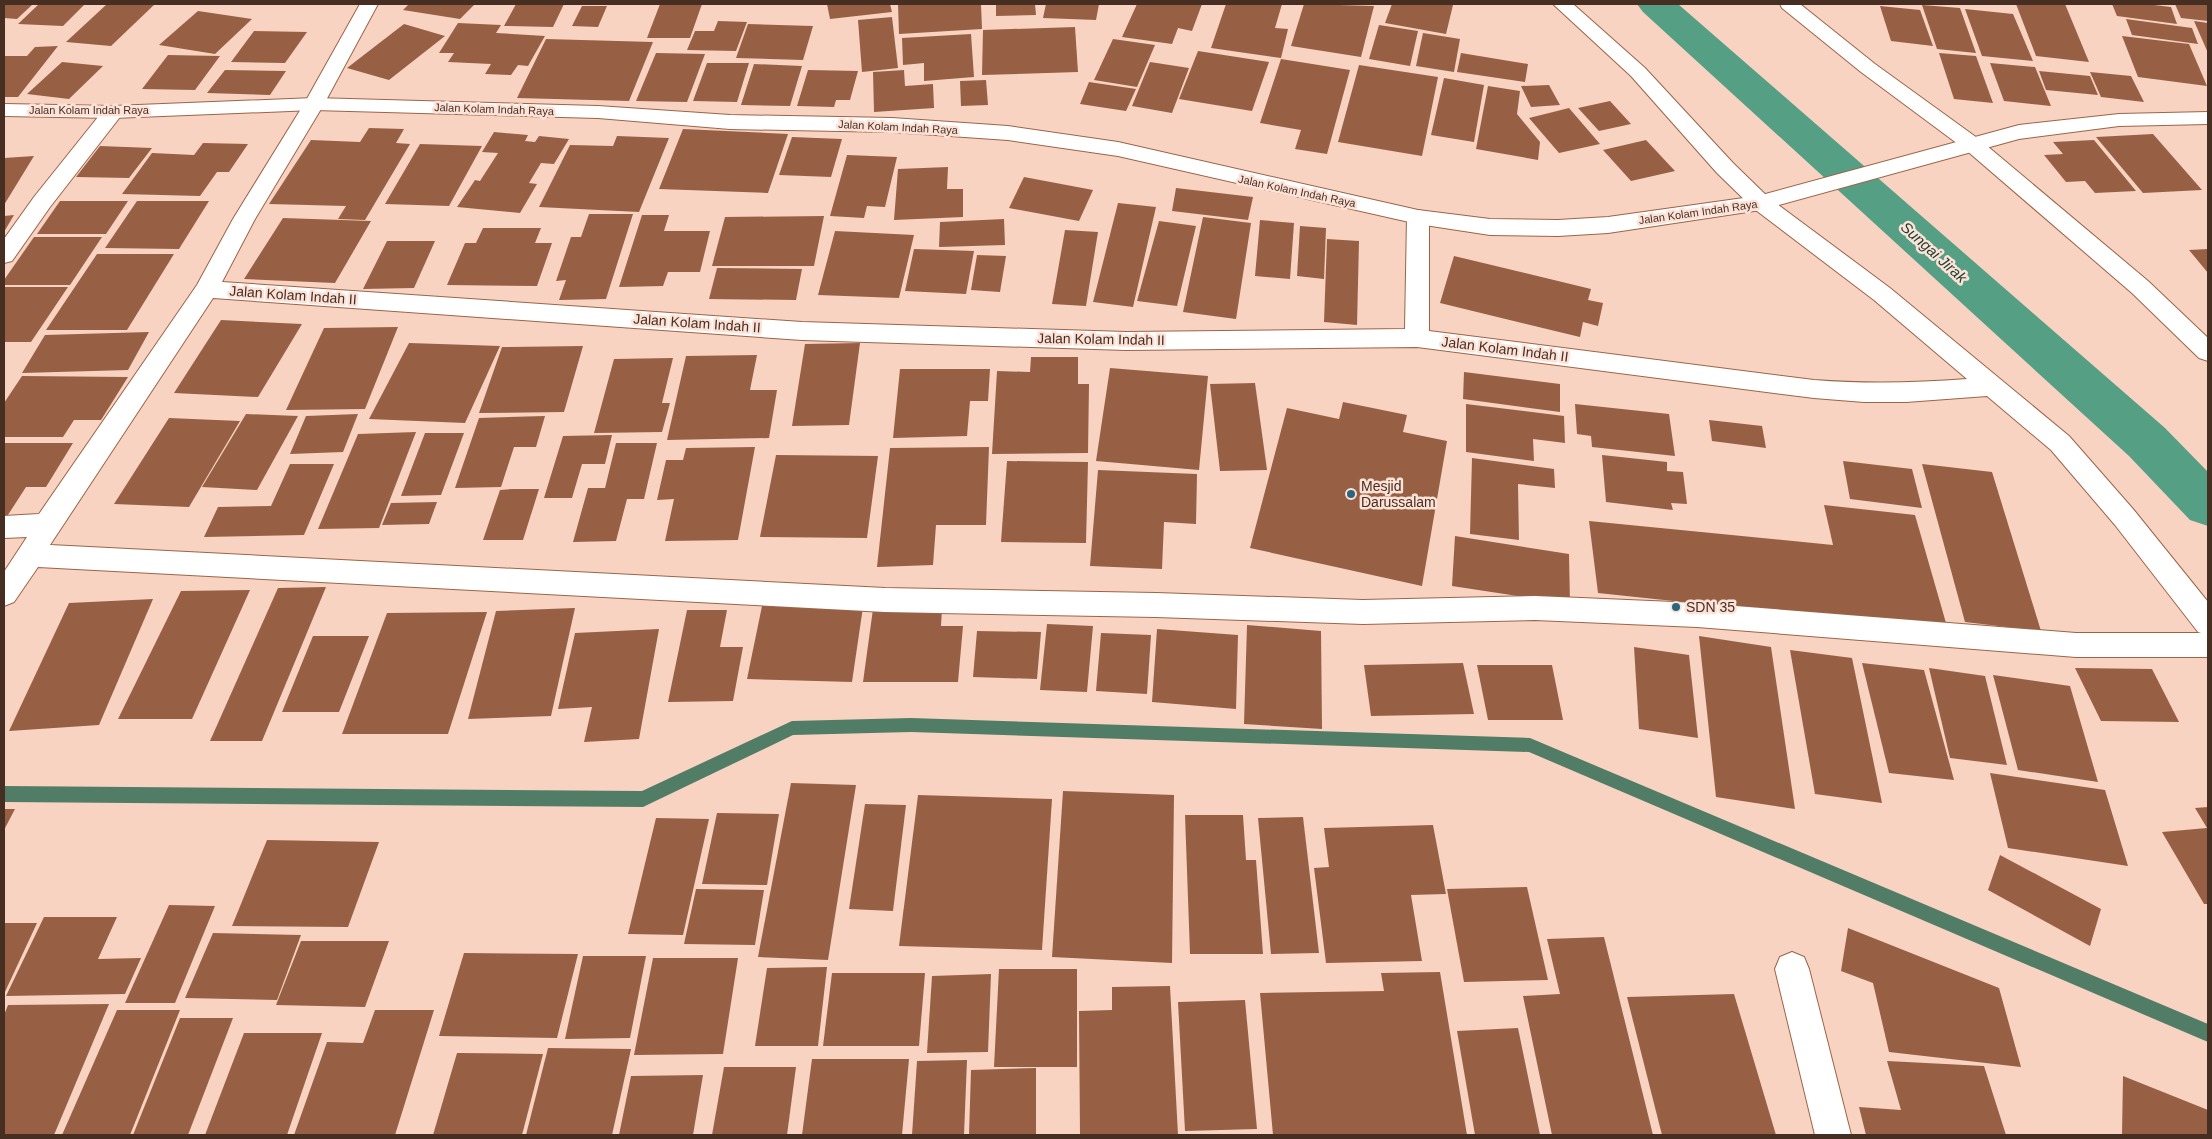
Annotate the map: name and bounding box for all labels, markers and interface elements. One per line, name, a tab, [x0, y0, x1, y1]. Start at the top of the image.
street label: Jalan Kolam Indah Raya	[434, 101, 555, 117]
street label: Jalan Kolam Indah Raya	[29, 104, 150, 116]
street label: Jalan Kolam Indah Raya	[838, 118, 959, 136]
street label: Jalan Kolam Indah Raya	[1237, 173, 1358, 210]
street label: Jalan Kolam Indah Raya	[1638, 198, 1759, 226]
water label: Sungai Jirak	[1898, 218, 1971, 287]
street label: Jalan Kolam Indah II	[229, 283, 357, 307]
street label: Jalan Kolam Indah II	[633, 311, 761, 335]
street label: Jalan Kolam Indah II	[1037, 330, 1165, 348]
street label: Jalan Kolam Indah II	[1441, 333, 1569, 365]
place label: Mesjid Darussalam	[1361, 478, 1436, 510]
marker: Mesjid Darussalam	[1345, 488, 1357, 500]
place label: SDN 35	[1686, 599, 1735, 615]
marker: SDN 35	[1670, 601, 1682, 613]

